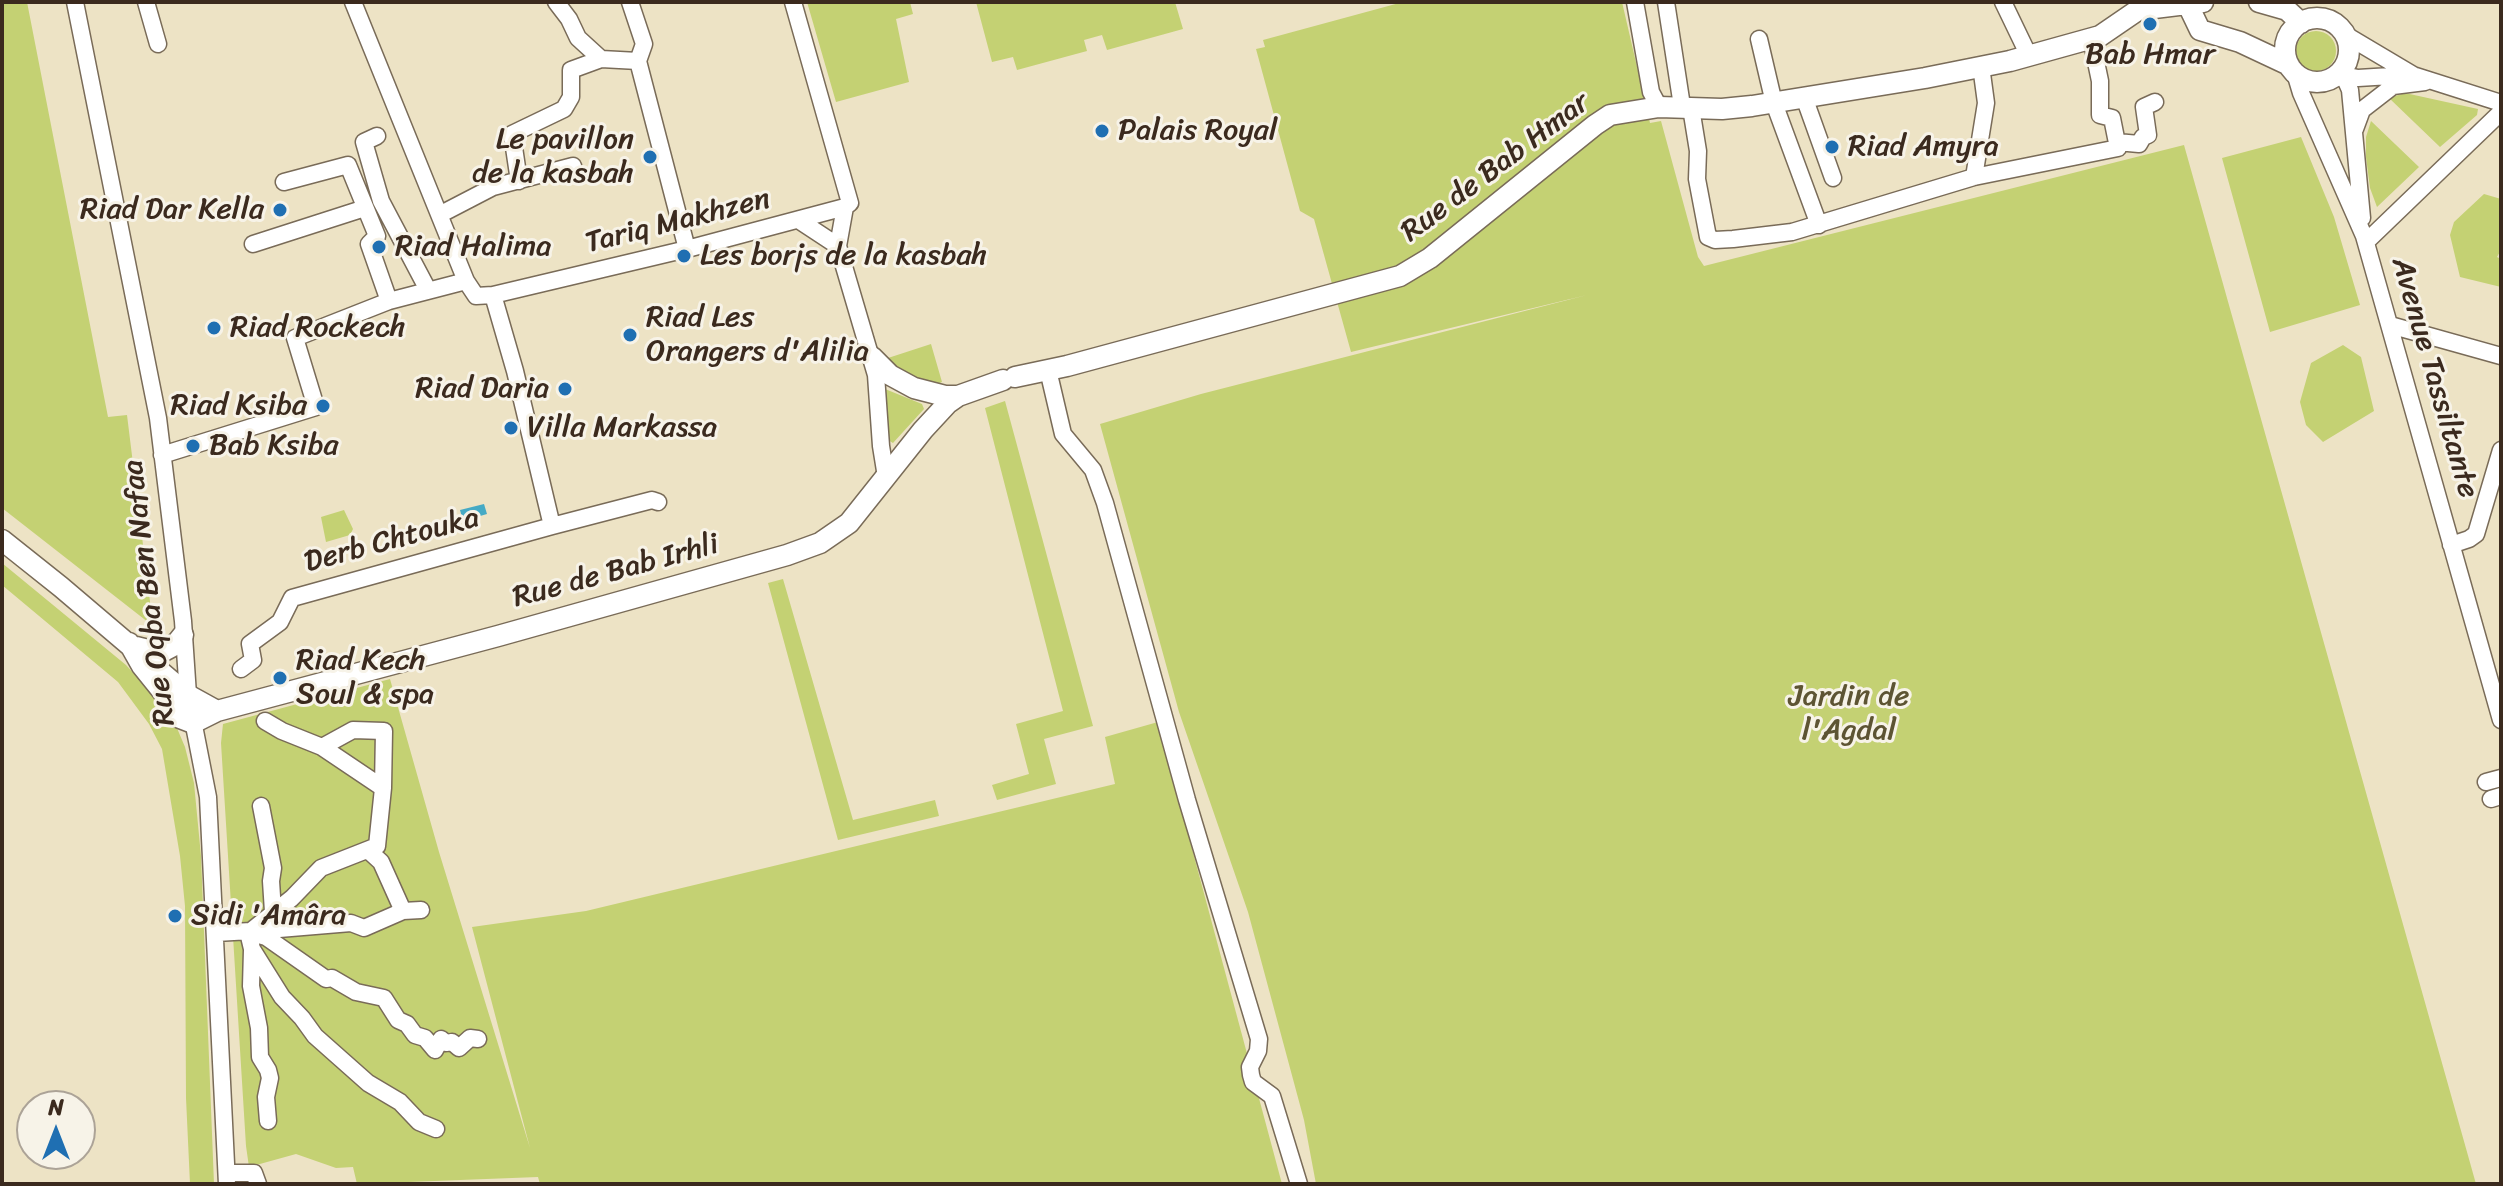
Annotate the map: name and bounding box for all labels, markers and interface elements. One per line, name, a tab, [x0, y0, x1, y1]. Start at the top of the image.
marker: Bab Hmar	[2141, 15, 2159, 33]
place label: Bab Hmar	[2085, 37, 2215, 73]
street label: Rue de Bab Hmar	[1395, 85, 1597, 251]
place label: Palais Royal	[1118, 113, 1277, 149]
place label: Le pavillon de la kasbah	[472, 122, 634, 192]
marker: Palais Royal	[1093, 122, 1111, 140]
place label: Riad Amyra	[1848, 129, 1999, 165]
marker: Riad Amyra	[1823, 138, 1841, 156]
marker: Le pavillon de la kasbah	[641, 148, 659, 166]
street label: Tariq Makhzen	[582, 182, 774, 262]
place label: Riad Dar Kella	[80, 192, 264, 228]
marker: Riad Dar Kella	[271, 201, 289, 219]
place label: Riad Halima	[395, 229, 551, 265]
marker: Riad Halima	[370, 238, 388, 256]
place label: Les borjs de la kasbah	[700, 238, 987, 274]
marker: Les borjs de la kasbah	[675, 247, 693, 265]
street label: Avenue Tassiltante	[2382, 253, 2486, 503]
place label: Riad Les Orangers d'Alilia	[646, 300, 869, 370]
place label: Riad Rockech	[230, 310, 406, 346]
marker: Riad Rockech	[205, 319, 223, 337]
marker: Riad Les Orangers d'Alilia	[621, 326, 639, 344]
place label: Riad Daria	[415, 371, 549, 407]
marker: Riad Daria	[556, 380, 574, 398]
place label: Riad Ksiba	[170, 388, 307, 424]
marker: Riad Ksiba	[314, 397, 332, 415]
place label: Villa Markassa	[527, 410, 717, 446]
marker: Villa Markassa	[502, 419, 520, 437]
place label: Bab Ksiba	[209, 428, 339, 464]
marker: Bab Ksiba	[184, 437, 202, 455]
street label: Rue Oqba Ben Nafaa	[116, 458, 184, 728]
street label: Derb Chtouka	[301, 500, 483, 582]
street label: Rue de Bab Irhli	[509, 527, 723, 617]
place label: Riad Kech Soul & spa	[296, 643, 434, 714]
marker: Riad Kech Soul & spa	[271, 669, 289, 687]
park label: Jardin de l'Agdal	[1789, 679, 1909, 750]
place label: Sidi 'Amâra	[191, 898, 346, 934]
marker: Sidi 'Amâra	[166, 907, 184, 925]
text: N	[48, 1088, 64, 1127]
north arrow	[16, 1090, 96, 1170]

